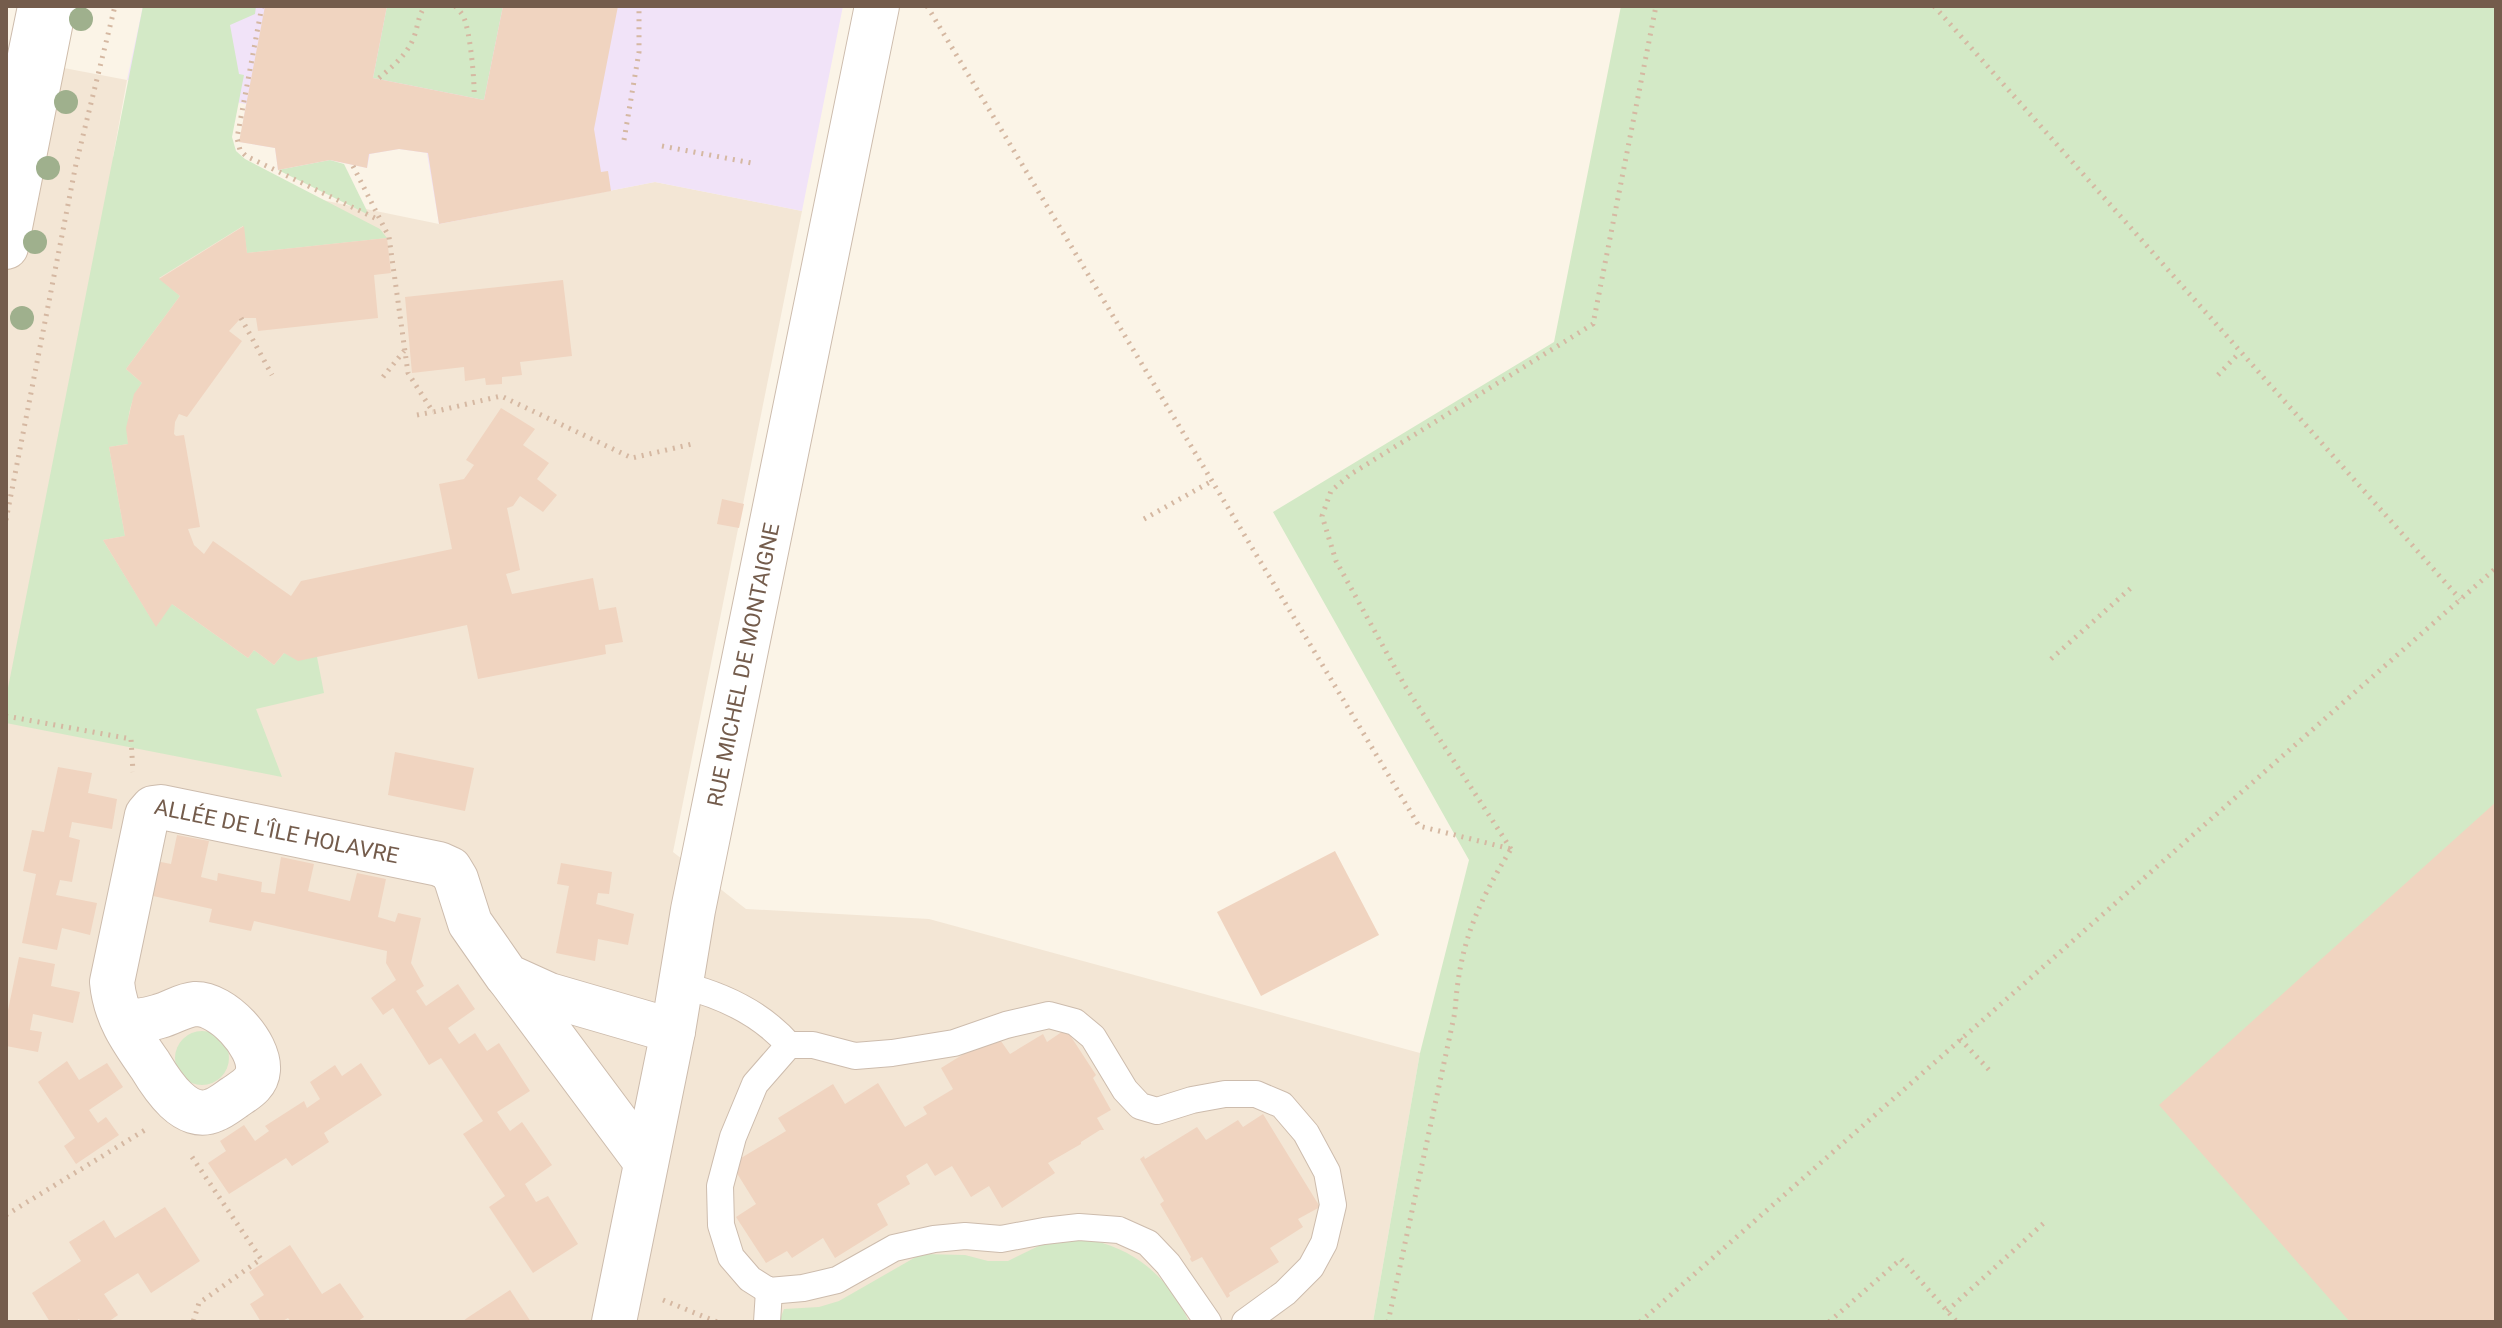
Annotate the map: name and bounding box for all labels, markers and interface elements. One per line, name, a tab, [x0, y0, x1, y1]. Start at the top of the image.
street label: RUE MICHEL DE MONTAIGNE	[702, 521, 784, 809]
street label: ALLÉE DE L'ÎLE HOLAVRE	[152, 794, 401, 868]

